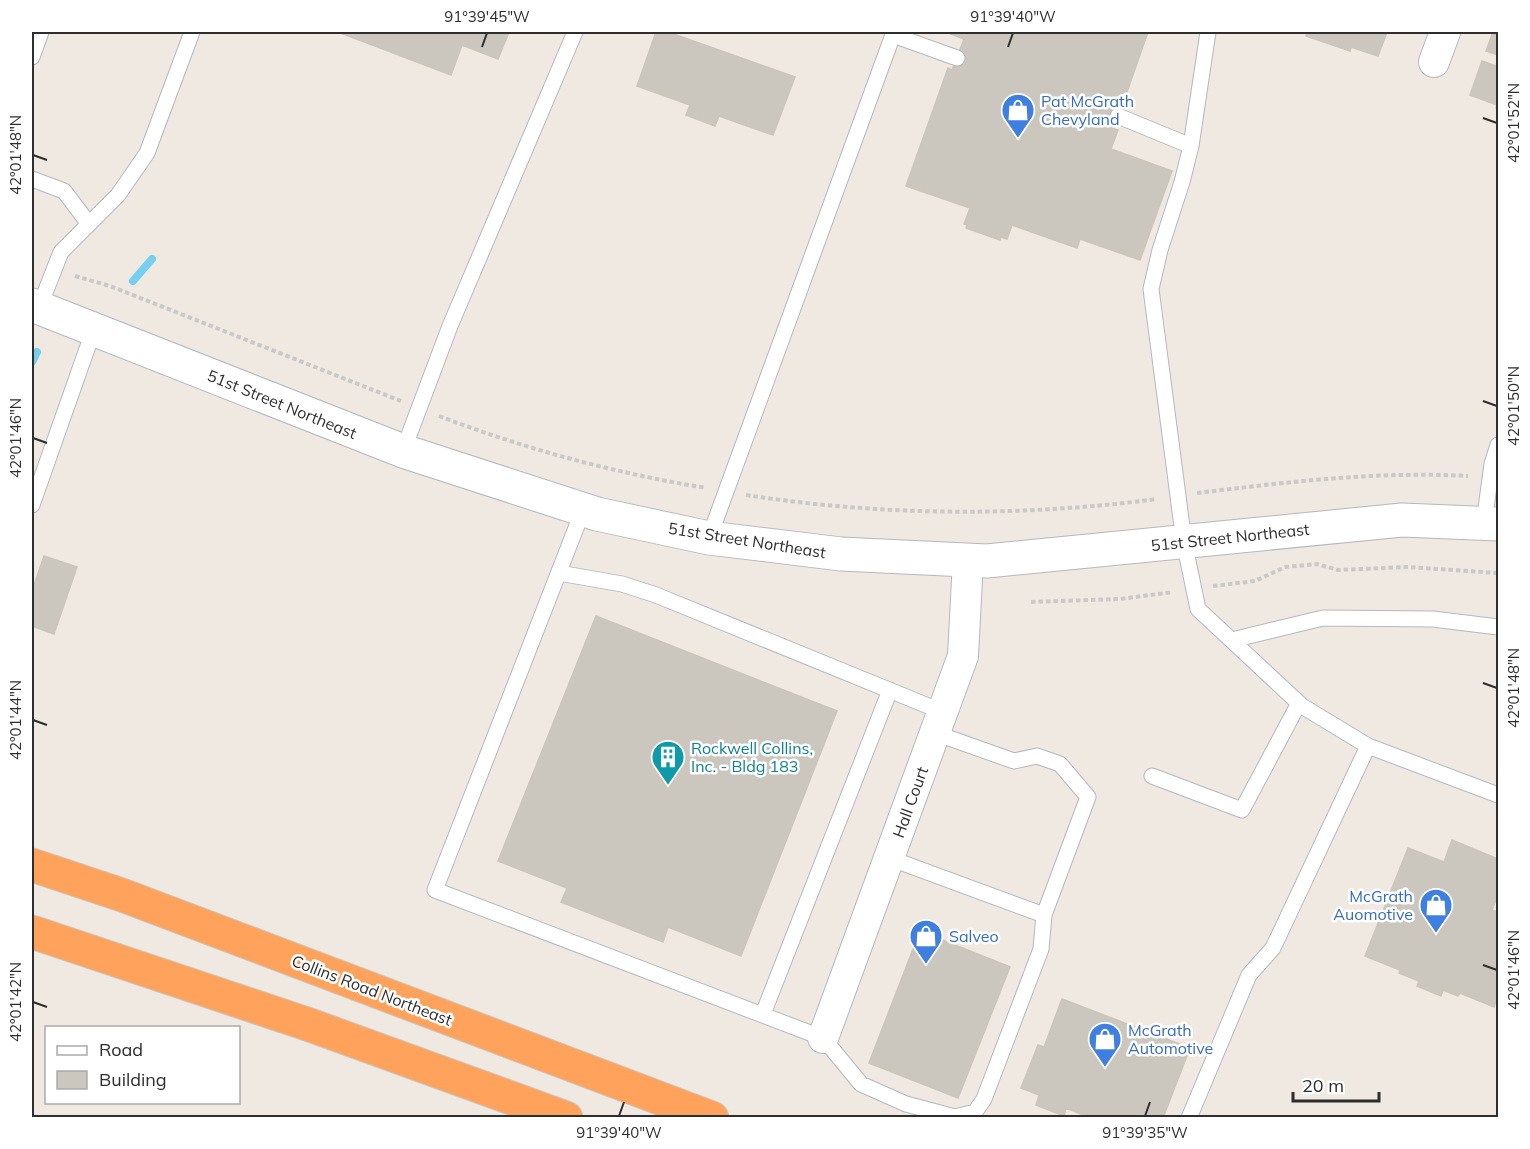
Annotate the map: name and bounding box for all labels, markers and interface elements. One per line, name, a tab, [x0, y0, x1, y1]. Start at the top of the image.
text: 91°39'45"W	[444, 7, 530, 26]
text: 91°39'40"W	[970, 7, 1056, 26]
text: 42°01'52"N	[1504, 83, 1523, 163]
place label: Pat McGrath Chevyland	[1041, 91, 1134, 129]
shop icon: Pat McGrath Chevyland	[1000, 92, 1036, 139]
text: 42°01'48"N	[6, 115, 25, 195]
street label: 51st Street Northeast	[204, 365, 360, 443]
text: 42°01'50"N	[1504, 366, 1523, 446]
text: 42°01'46"N	[6, 398, 25, 478]
street label: 51st Street Northeast	[667, 518, 828, 562]
street label: 51st Street Northeast	[1150, 519, 1311, 555]
text: 42°01'48"N	[1504, 648, 1523, 728]
text: 42°01'44"N	[6, 680, 25, 760]
place label: Rockwell Collins, Inc. - Bldg 183	[691, 738, 813, 776]
building icon: Rockwell Collins, Inc. - Bldg 183	[650, 739, 686, 786]
street label: Hall Court	[888, 763, 932, 840]
place label: McGrath Auomotive	[1333, 886, 1413, 924]
shop icon: McGrath Auomotive	[1418, 887, 1454, 934]
shop icon: Salveo	[908, 918, 944, 965]
place label: Salveo	[949, 926, 999, 946]
text: 42°01'46"N	[1504, 930, 1523, 1010]
street label: Collins Road Northeast	[289, 950, 455, 1030]
text: 42°01'42"N	[6, 962, 25, 1042]
place label: McGrath Automotive	[1128, 1020, 1213, 1058]
shop icon: McGrath Automotive	[1087, 1021, 1123, 1068]
legend	[45, 1026, 240, 1104]
text: Road	[99, 1038, 143, 1061]
scale bar	[1293, 1065, 1378, 1103]
text: Building	[99, 1068, 167, 1091]
text: 20 m	[1302, 1074, 1344, 1097]
text: 91°39'40"W	[576, 1123, 662, 1142]
text: 91°39'35"W	[1102, 1123, 1188, 1142]

